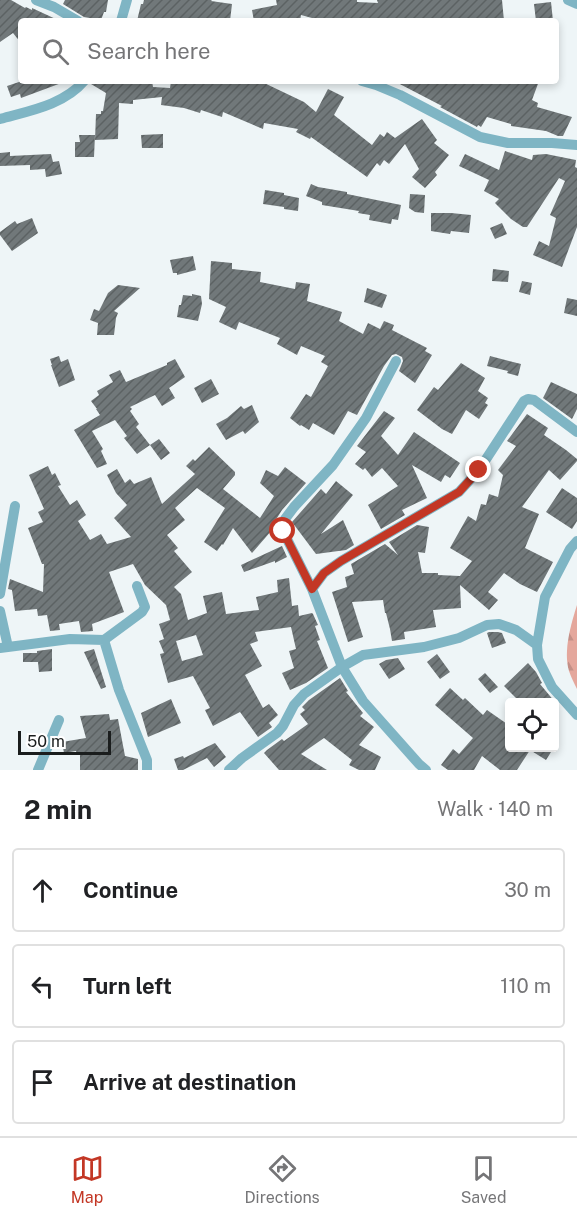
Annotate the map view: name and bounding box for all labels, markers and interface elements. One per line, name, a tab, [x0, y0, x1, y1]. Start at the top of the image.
search box	[18, 18, 559, 84]
icon: search	[39, 35, 72, 68]
text: Search here	[87, 38, 211, 64]
route end	[465, 456, 491, 482]
route start	[269, 517, 295, 543]
map controls	[505, 698, 559, 752]
button: locate	[505, 698, 559, 752]
scale bar	[18, 728, 111, 756]
text: 50 m	[27, 732, 65, 751]
text: 2 min	[24, 794, 92, 825]
text: Walk · 140 m	[437, 797, 553, 821]
icon: ahead	[26, 874, 59, 907]
text: Continue	[83, 877, 178, 903]
text: 30 m	[504, 878, 551, 902]
icon: left	[26, 970, 59, 1003]
text: Turn left	[83, 973, 172, 999]
text: 110 m	[500, 974, 551, 998]
icon: arrive	[26, 1066, 59, 1099]
text: Arrive at destination	[83, 1069, 296, 1095]
tab: Map	[71, 1152, 104, 1207]
tab: Directions	[245, 1152, 320, 1207]
tab: Saved	[461, 1152, 506, 1207]

